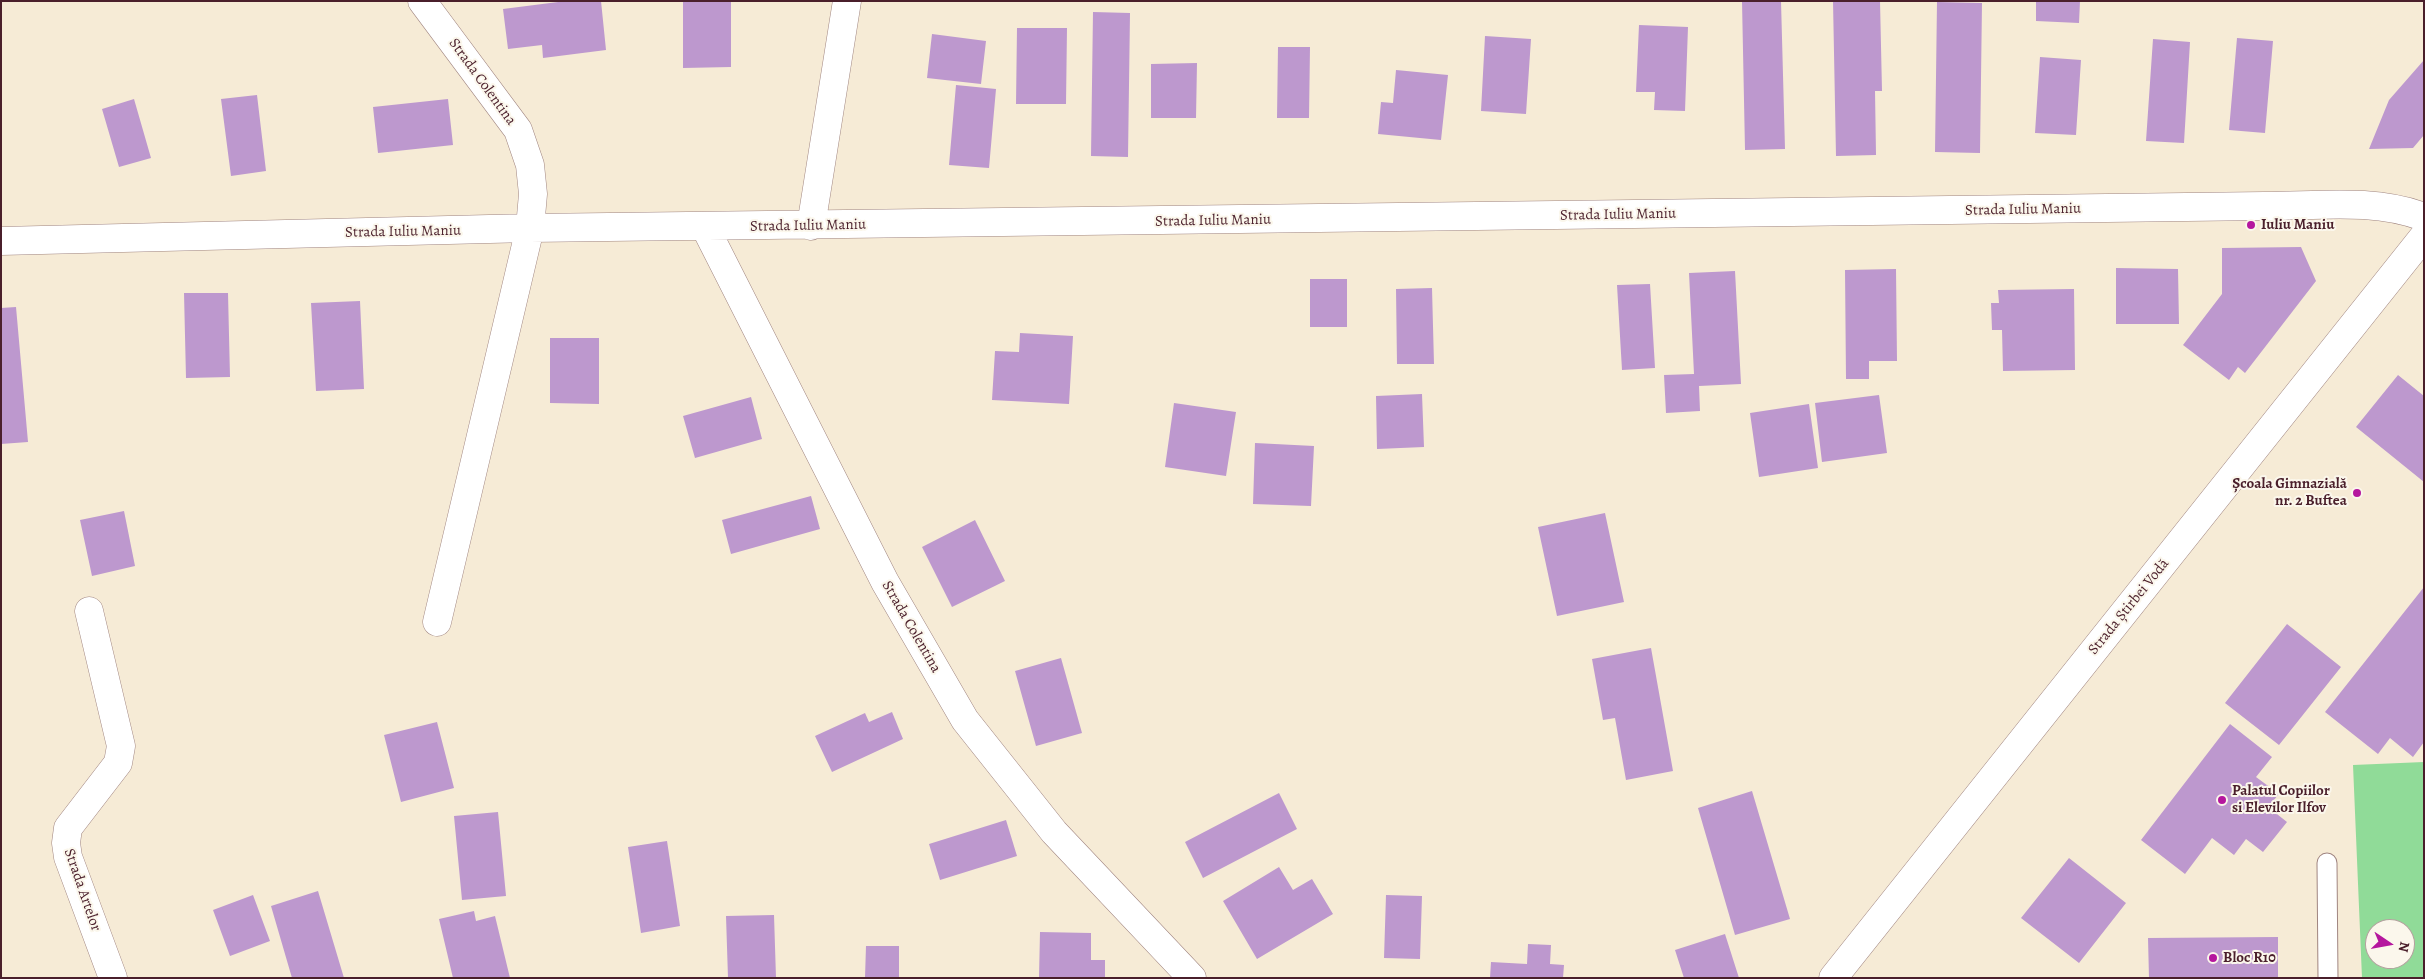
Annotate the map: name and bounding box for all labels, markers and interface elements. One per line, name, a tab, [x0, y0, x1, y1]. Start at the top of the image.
street label: Strada Colentina	[444, 35, 520, 129]
street label: Strada Iuliu Maniu	[1965, 200, 2081, 220]
street label: Strada Iuliu Maniu	[1560, 205, 1676, 225]
street label: Strada Iuliu Maniu	[1155, 211, 1271, 231]
street label: Strada Iuliu Maniu	[750, 216, 866, 236]
place label: Iuliu Maniu	[2261, 216, 2334, 234]
marker: Iuliu Maniu	[2245, 219, 2257, 231]
street label: Strada Iuliu Maniu	[345, 222, 461, 242]
place label: Școala Gimnazială nr. 2 Buftea	[2232, 475, 2347, 510]
marker: Școala Gimnazială nr. 2 Buftea	[2351, 487, 2363, 499]
street label: Strada Știrbei Vodă	[2085, 555, 2173, 659]
street label: Strada Colentina	[877, 578, 945, 676]
place label: Palatul Copiilor si Elevilor Ilfov	[2232, 782, 2330, 817]
marker: Palatul Copiilor si Elevilor Ilfov	[2216, 794, 2228, 806]
street label: Strada Artelor	[59, 846, 105, 934]
north arrow	[2365, 919, 2415, 969]
text: N	[2394, 940, 2415, 954]
place label: Bloc R10	[2223, 949, 2276, 967]
marker: Bloc R10	[2207, 952, 2219, 964]

